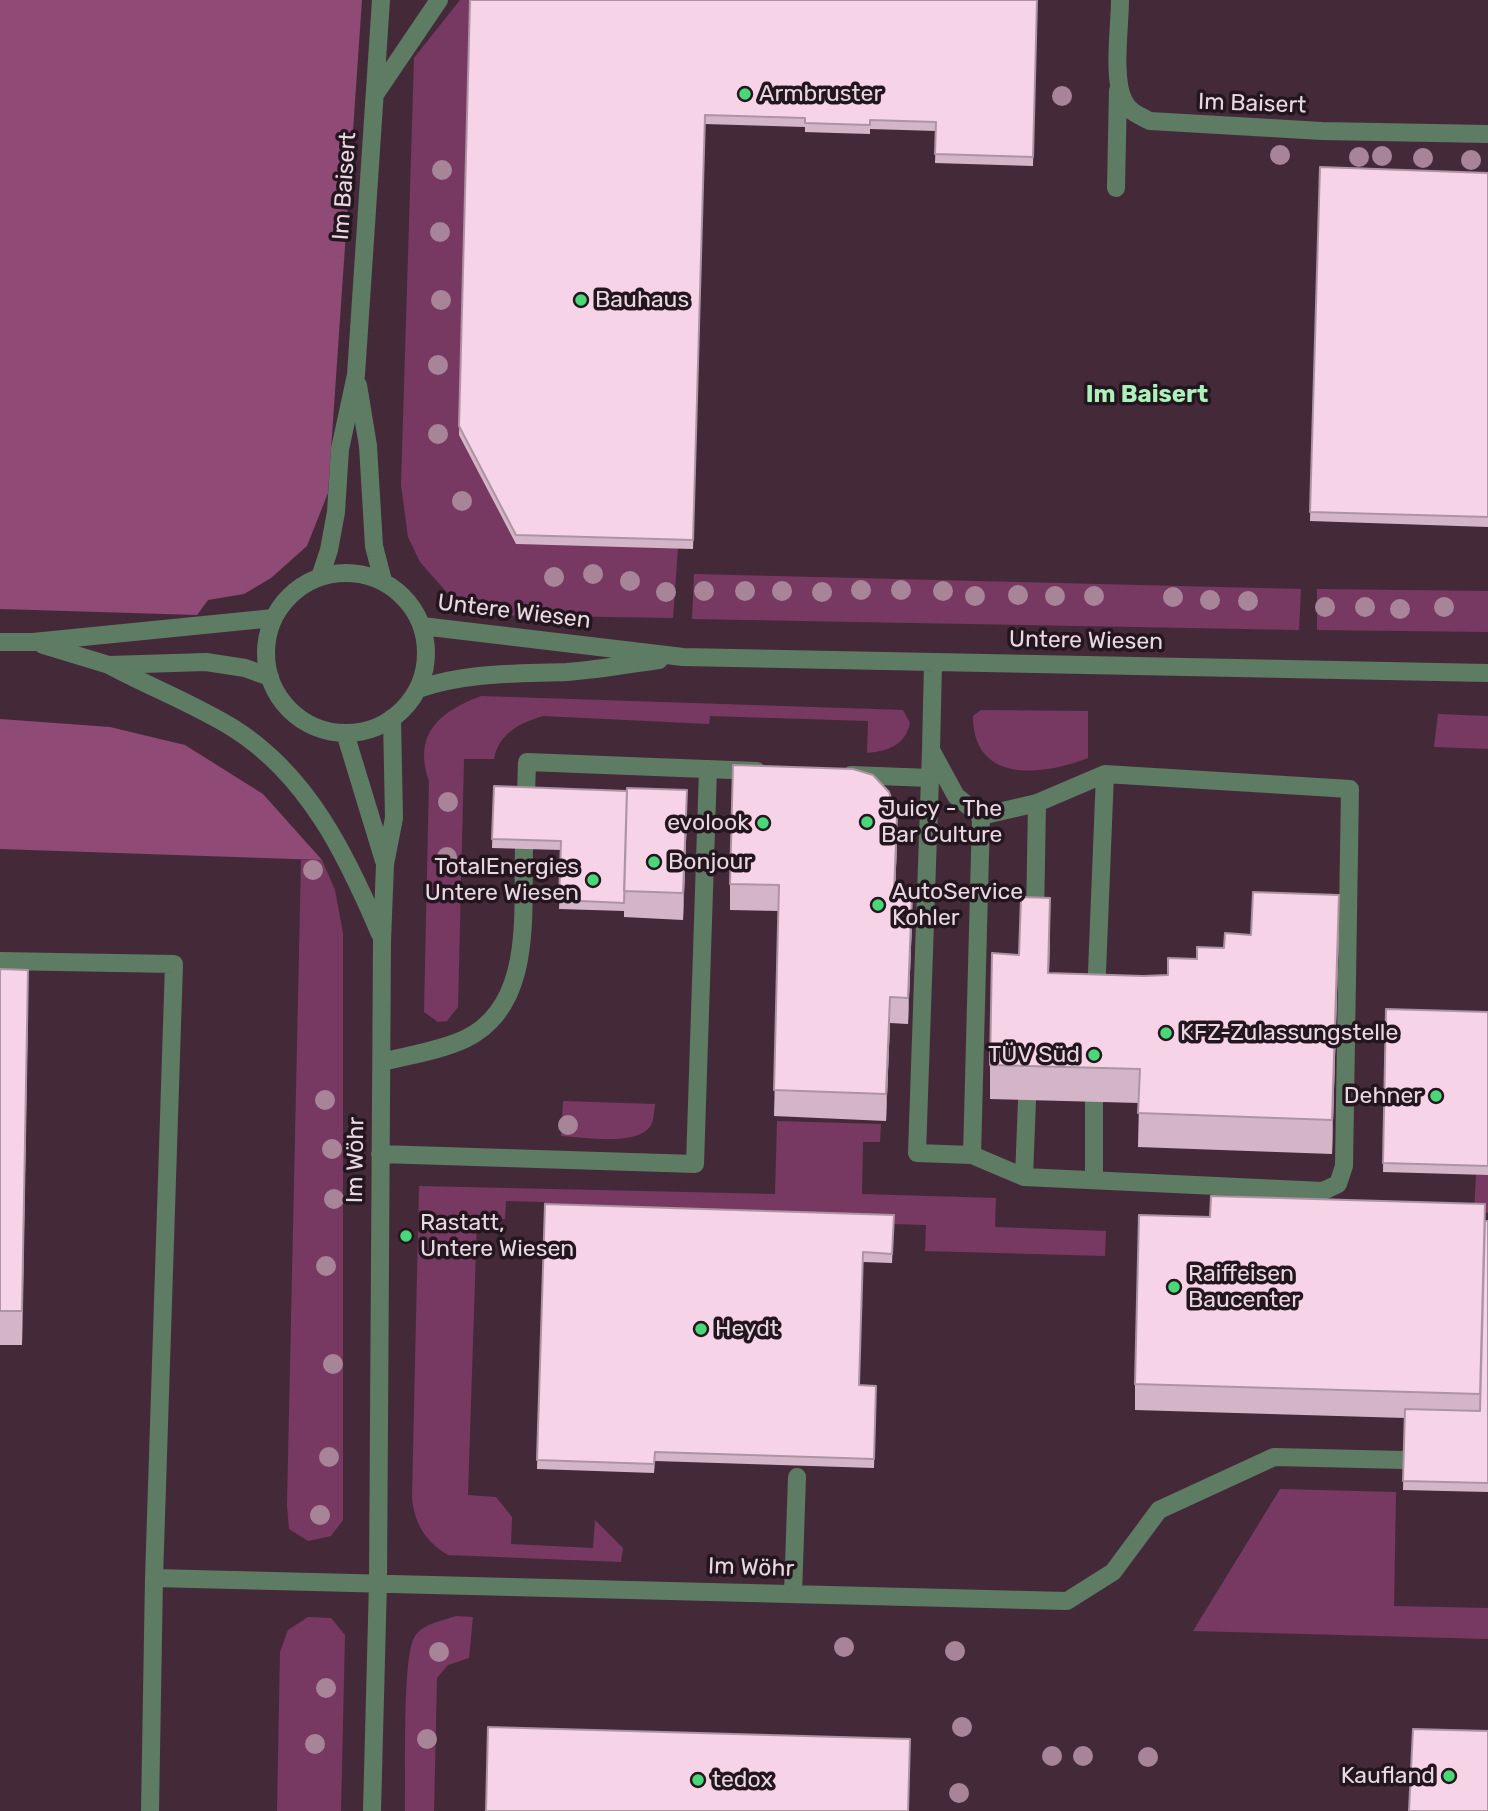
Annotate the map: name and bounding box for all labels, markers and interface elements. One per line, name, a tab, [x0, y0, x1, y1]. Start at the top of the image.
place label: Armbruster	[759, 80, 882, 108]
marker: Armbruster	[737, 86, 753, 102]
street label: Im Baisert	[1197, 88, 1307, 120]
street label: Im Baisert	[327, 131, 363, 241]
place label: Bauhaus	[595, 286, 689, 314]
marker: Bauhaus	[573, 292, 589, 308]
district label: Im Baisert	[1086, 381, 1208, 409]
street label: Untere Wiesen	[436, 589, 592, 635]
street label: Untere Wiesen	[1009, 626, 1163, 656]
place label: Juicy - The Bar Culture	[881, 795, 1002, 849]
place label: evolook	[667, 809, 749, 837]
marker: Juicy - The Bar Culture	[859, 814, 875, 830]
marker: evolook	[755, 815, 771, 831]
place label: Bonjour	[668, 848, 752, 876]
place label: TotalEnergies Untere Wiesen	[425, 853, 579, 907]
marker: Bonjour	[646, 854, 662, 870]
marker: TotalEnergies Untere Wiesen	[585, 872, 601, 888]
place label: AutoService Kohler	[892, 878, 1023, 932]
marker: AutoService Kohler	[870, 897, 886, 913]
place label: KFZ-Zulassungstelle	[1180, 1019, 1398, 1047]
marker: KFZ-Zulassungstelle	[1158, 1025, 1174, 1041]
place label: TÜV Süd	[988, 1041, 1080, 1069]
marker: TÜV Süd	[1086, 1047, 1102, 1063]
place label: Dehner	[1344, 1082, 1422, 1110]
marker: Dehner	[1428, 1088, 1444, 1104]
street label: Im Wöhr	[341, 1117, 371, 1203]
place label: Rastatt, Untere Wiesen	[420, 1209, 574, 1263]
marker: Rastatt, Untere Wiesen	[398, 1228, 414, 1244]
place label: Raiffeisen Baucenter	[1188, 1260, 1300, 1314]
marker: Raiffeisen Baucenter	[1166, 1279, 1182, 1295]
place label: Heydt	[715, 1315, 779, 1343]
marker: Heydt	[693, 1321, 709, 1337]
street label: Im Wöhr	[707, 1553, 795, 1583]
place label: Kaufland	[1341, 1762, 1435, 1790]
place label: tedox	[712, 1766, 773, 1794]
marker: Kaufland	[1441, 1768, 1457, 1784]
marker: tedox	[690, 1772, 706, 1788]

